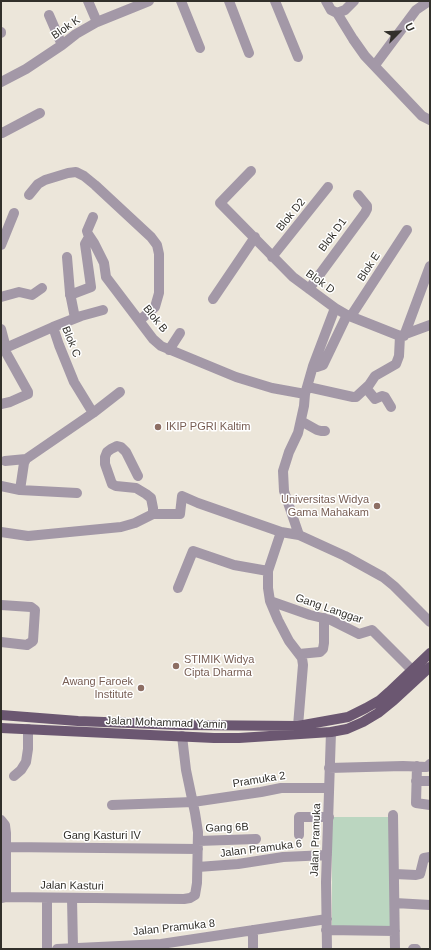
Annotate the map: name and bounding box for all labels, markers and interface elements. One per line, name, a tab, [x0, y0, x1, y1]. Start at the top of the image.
north arrow	[379, 12, 419, 52]
street label: Blok K	[49, 14, 83, 42]
text: U	[403, 21, 417, 33]
street label: Blok D2	[274, 196, 308, 234]
street label: Blok D1	[316, 216, 350, 254]
street label: Blok E	[355, 250, 383, 284]
street label: Blok D	[303, 267, 337, 297]
street label: Blok B	[140, 302, 170, 336]
street label: Blok C	[59, 325, 83, 359]
place label: IKIP PGRI Kaltim	[166, 420, 250, 434]
marker: IKIP PGRI Kaltim	[153, 422, 163, 432]
place label: Universitas Widya Gama Mahakam	[281, 493, 369, 519]
marker: Universitas Widya Gama Mahakam	[372, 501, 382, 511]
street label: Gang Langgar	[294, 591, 364, 627]
place label: STIMIK Widya Cipta Dharma	[184, 653, 254, 679]
marker: STIMIK Widya Cipta Dharma	[171, 661, 181, 671]
place label: Awang Faroek Institute	[62, 675, 133, 701]
marker: Awang Faroek Institute	[136, 683, 146, 693]
street label: Jalan Mohammad Yamin	[105, 714, 227, 732]
street label: Pramuka 2	[232, 769, 286, 791]
street label: Jalan Pramuka	[308, 803, 324, 877]
street label: Gang 6B	[205, 821, 249, 835]
street label: Gang Kasturi IV	[63, 829, 141, 843]
street label: Jalan Pramuka 6	[219, 837, 303, 861]
street label: Jalan Kasturi	[40, 879, 104, 893]
street label: Jalan Pramuka 8	[132, 917, 216, 939]

